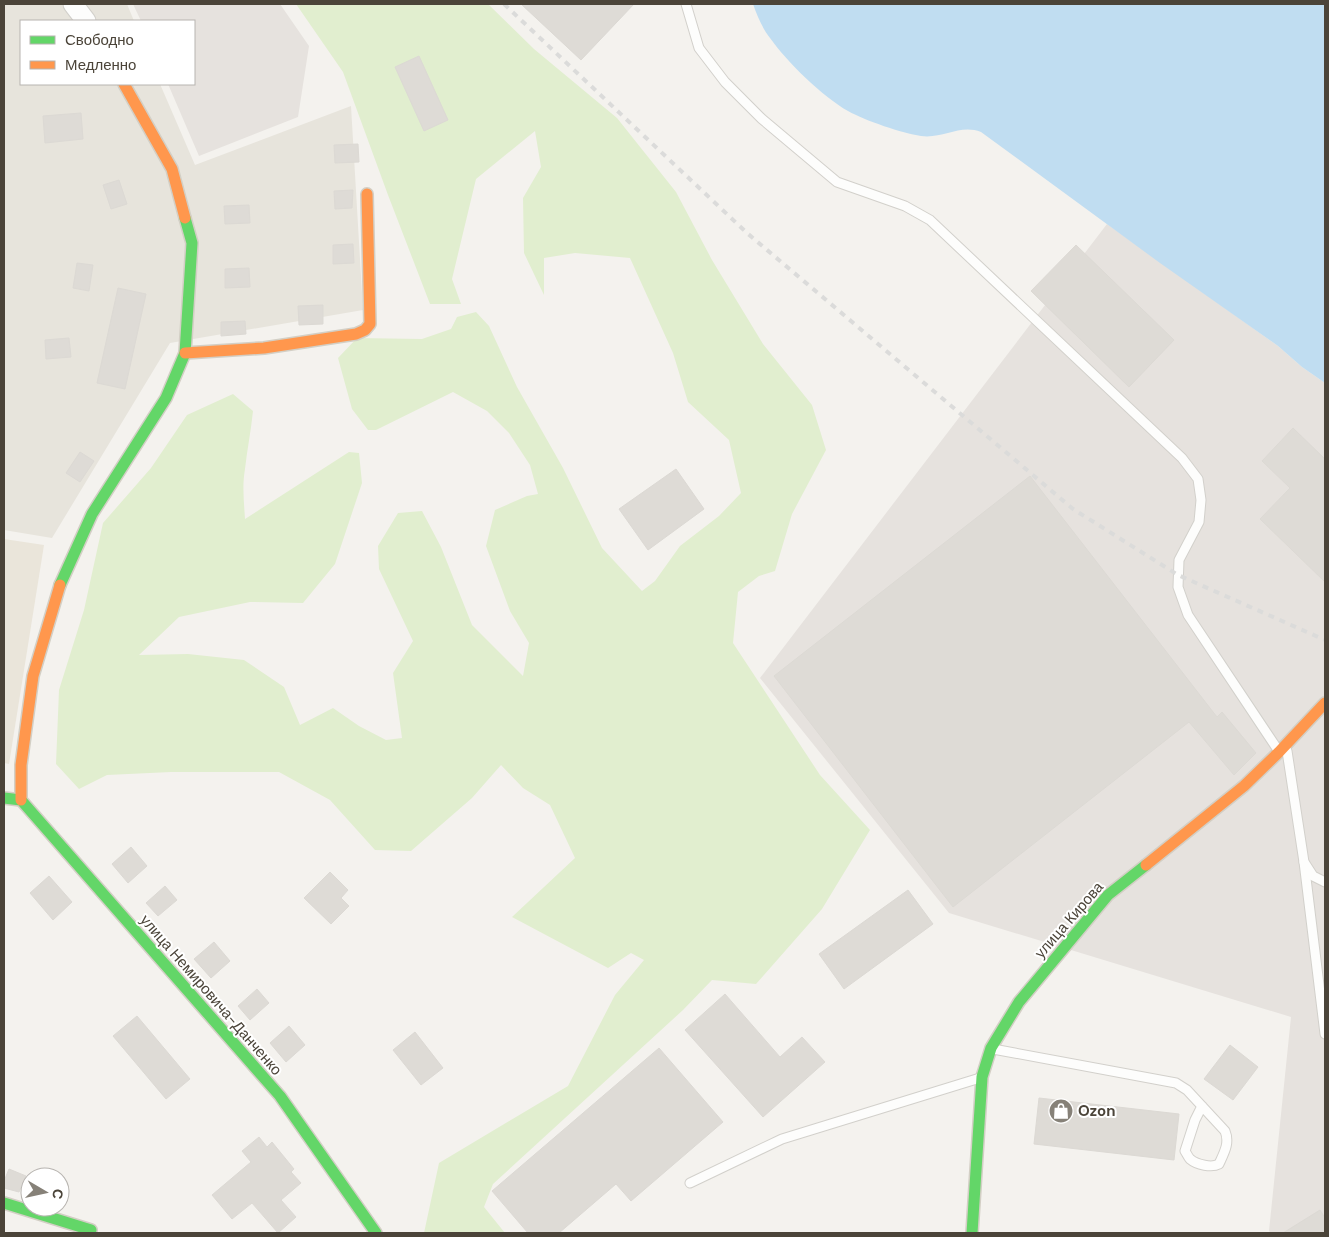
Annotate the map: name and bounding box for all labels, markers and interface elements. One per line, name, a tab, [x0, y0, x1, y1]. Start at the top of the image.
legend	[20, 20, 195, 85]
text: Свободно	[65, 30, 134, 50]
text: Медленно	[65, 55, 136, 75]
street label: улица Кирова	[1030, 877, 1108, 962]
street label: улица Немировича-Данченко	[136, 910, 286, 1080]
shop icon: Ozon	[1048, 1098, 1074, 1124]
place label: Ozon	[1078, 1101, 1116, 1121]
north arrow	[20, 1167, 70, 1217]
text: С	[48, 1188, 68, 1200]

